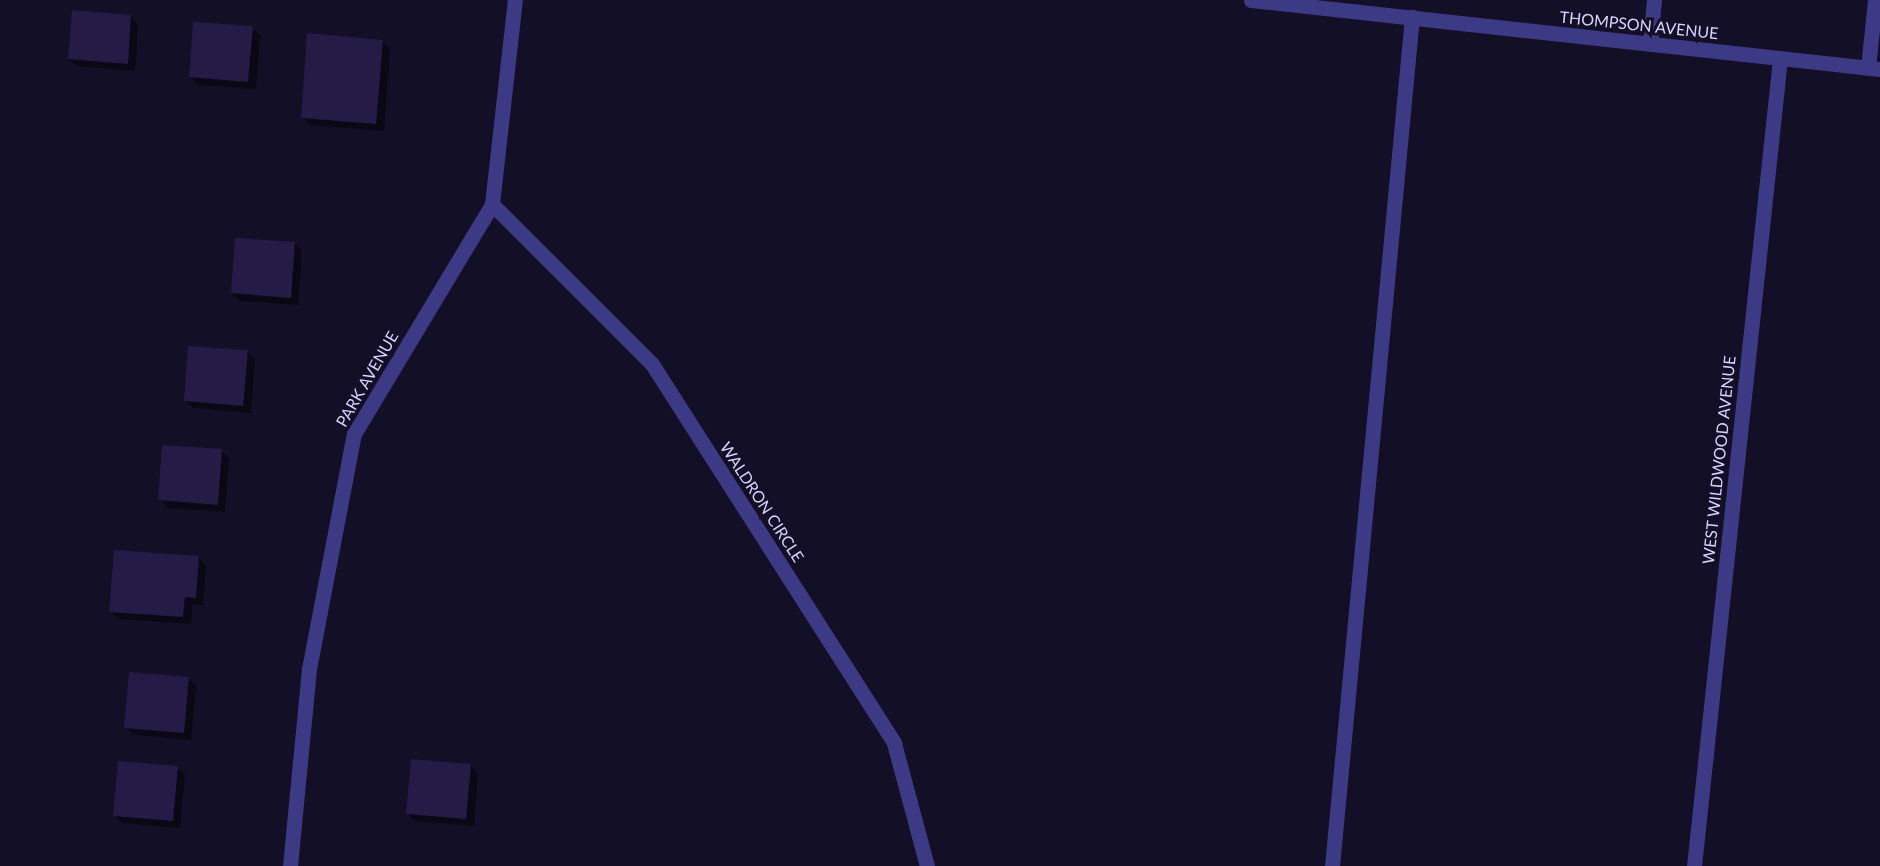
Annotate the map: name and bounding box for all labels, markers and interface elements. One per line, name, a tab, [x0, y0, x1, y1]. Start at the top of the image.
street label: THOMPSON AVENUE	[1558, 7, 1720, 43]
street label: PARK AVENUE	[332, 328, 402, 430]
street label: WEST WILDWOOD AVENUE	[1698, 354, 1740, 566]
street label: WALDRON CIRCLE	[716, 438, 808, 566]

